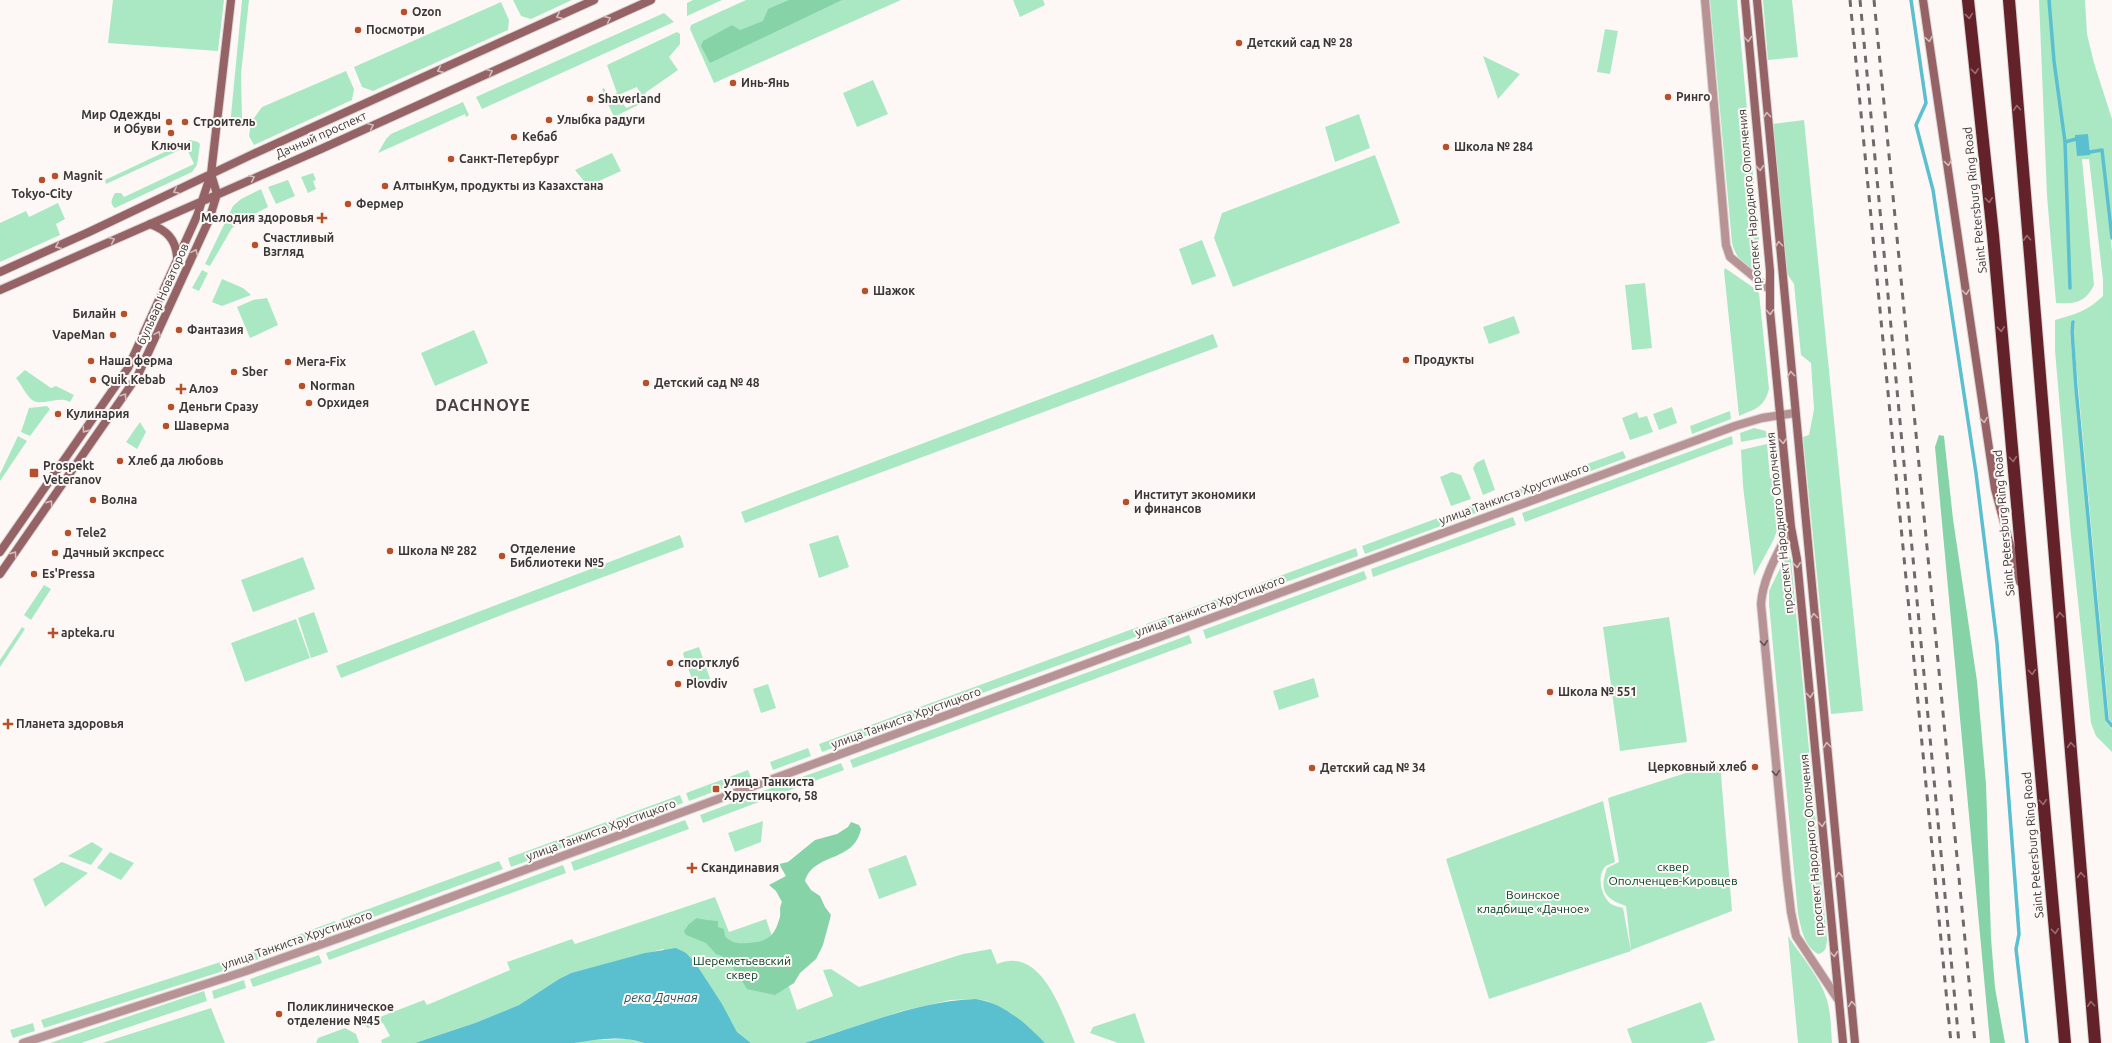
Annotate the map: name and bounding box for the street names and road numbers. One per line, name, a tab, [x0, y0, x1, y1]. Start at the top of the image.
street label: Дачный проспект	[273, 108, 369, 160]
street label: проспект Народного Ополчения	[1735, 109, 1764, 291]
street label: Saint Petersburg Ring Road	[1960, 126, 1989, 274]
street label: бульвар Новаторов	[134, 241, 191, 346]
street label: проспект Народного Ополчения	[1764, 432, 1795, 614]
street label: Saint Petersburg Ring Road	[1991, 449, 2016, 597]
street label: улица Танкиста Хрустицкого	[1437, 460, 1590, 527]
street label: улица Танкиста Хрустицкого	[1133, 572, 1286, 639]
street label: улица Танкиста Хрустицкого	[829, 684, 982, 751]
street label: проспект Народного Ополчения	[1797, 754, 1826, 936]
street label: Saint Petersburg Ring Road	[2020, 771, 2045, 919]
street label: улица Танкиста Хрустицкого	[524, 796, 677, 863]
street label: улица Танкиста Хрустицкого	[220, 908, 374, 971]

